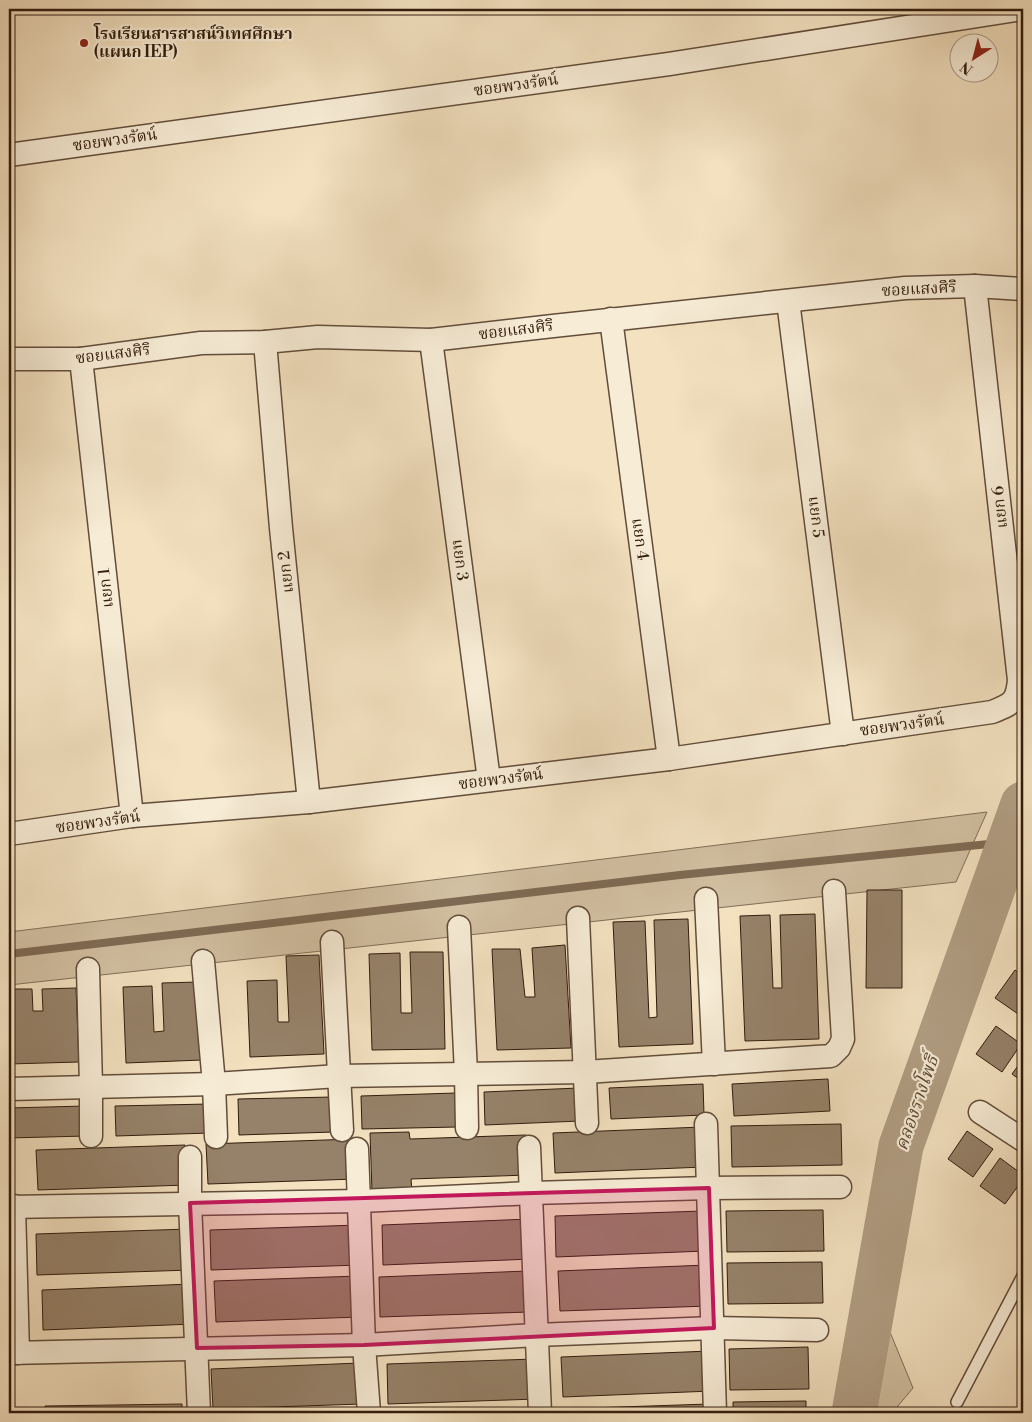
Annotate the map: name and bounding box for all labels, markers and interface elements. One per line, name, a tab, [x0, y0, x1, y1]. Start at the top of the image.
place label: โรงเรียนสารสาสน์วิเทศศึกษา (แผนก IEP)	[93, 23, 293, 62]
north arrow	[950, 32, 1000, 82]
marker: โรงเรียนสารสาสน์วิเทศศึกษา (แผนก IEP)	[78, 37, 90, 49]
text: N	[957, 57, 977, 78]
street label: ซอยพวงรัตน์	[472, 69, 560, 101]
street label: ซอยพวงรัตน์	[71, 124, 159, 156]
street label: ซอยแสงศิริ	[881, 277, 957, 301]
street label: ซอยแสงศิริ	[477, 315, 555, 345]
street label: ซอยแสงศิริ	[74, 339, 152, 369]
street label: แยก 6	[988, 484, 1012, 529]
street label: แยก 5	[804, 495, 828, 539]
street label: แยก 4	[627, 517, 653, 562]
street label: แยก 3	[448, 538, 472, 582]
street label: แยก 2	[274, 550, 298, 594]
street label: แยก 1	[94, 567, 118, 609]
street label: ซอยพวงรัตน์	[858, 709, 946, 741]
street label: ซอยพวงรัตน์	[458, 764, 544, 794]
street label: ซอยพวงรัตน์	[54, 806, 142, 838]
water label: คลองรางโพธิ์	[888, 1046, 946, 1153]

